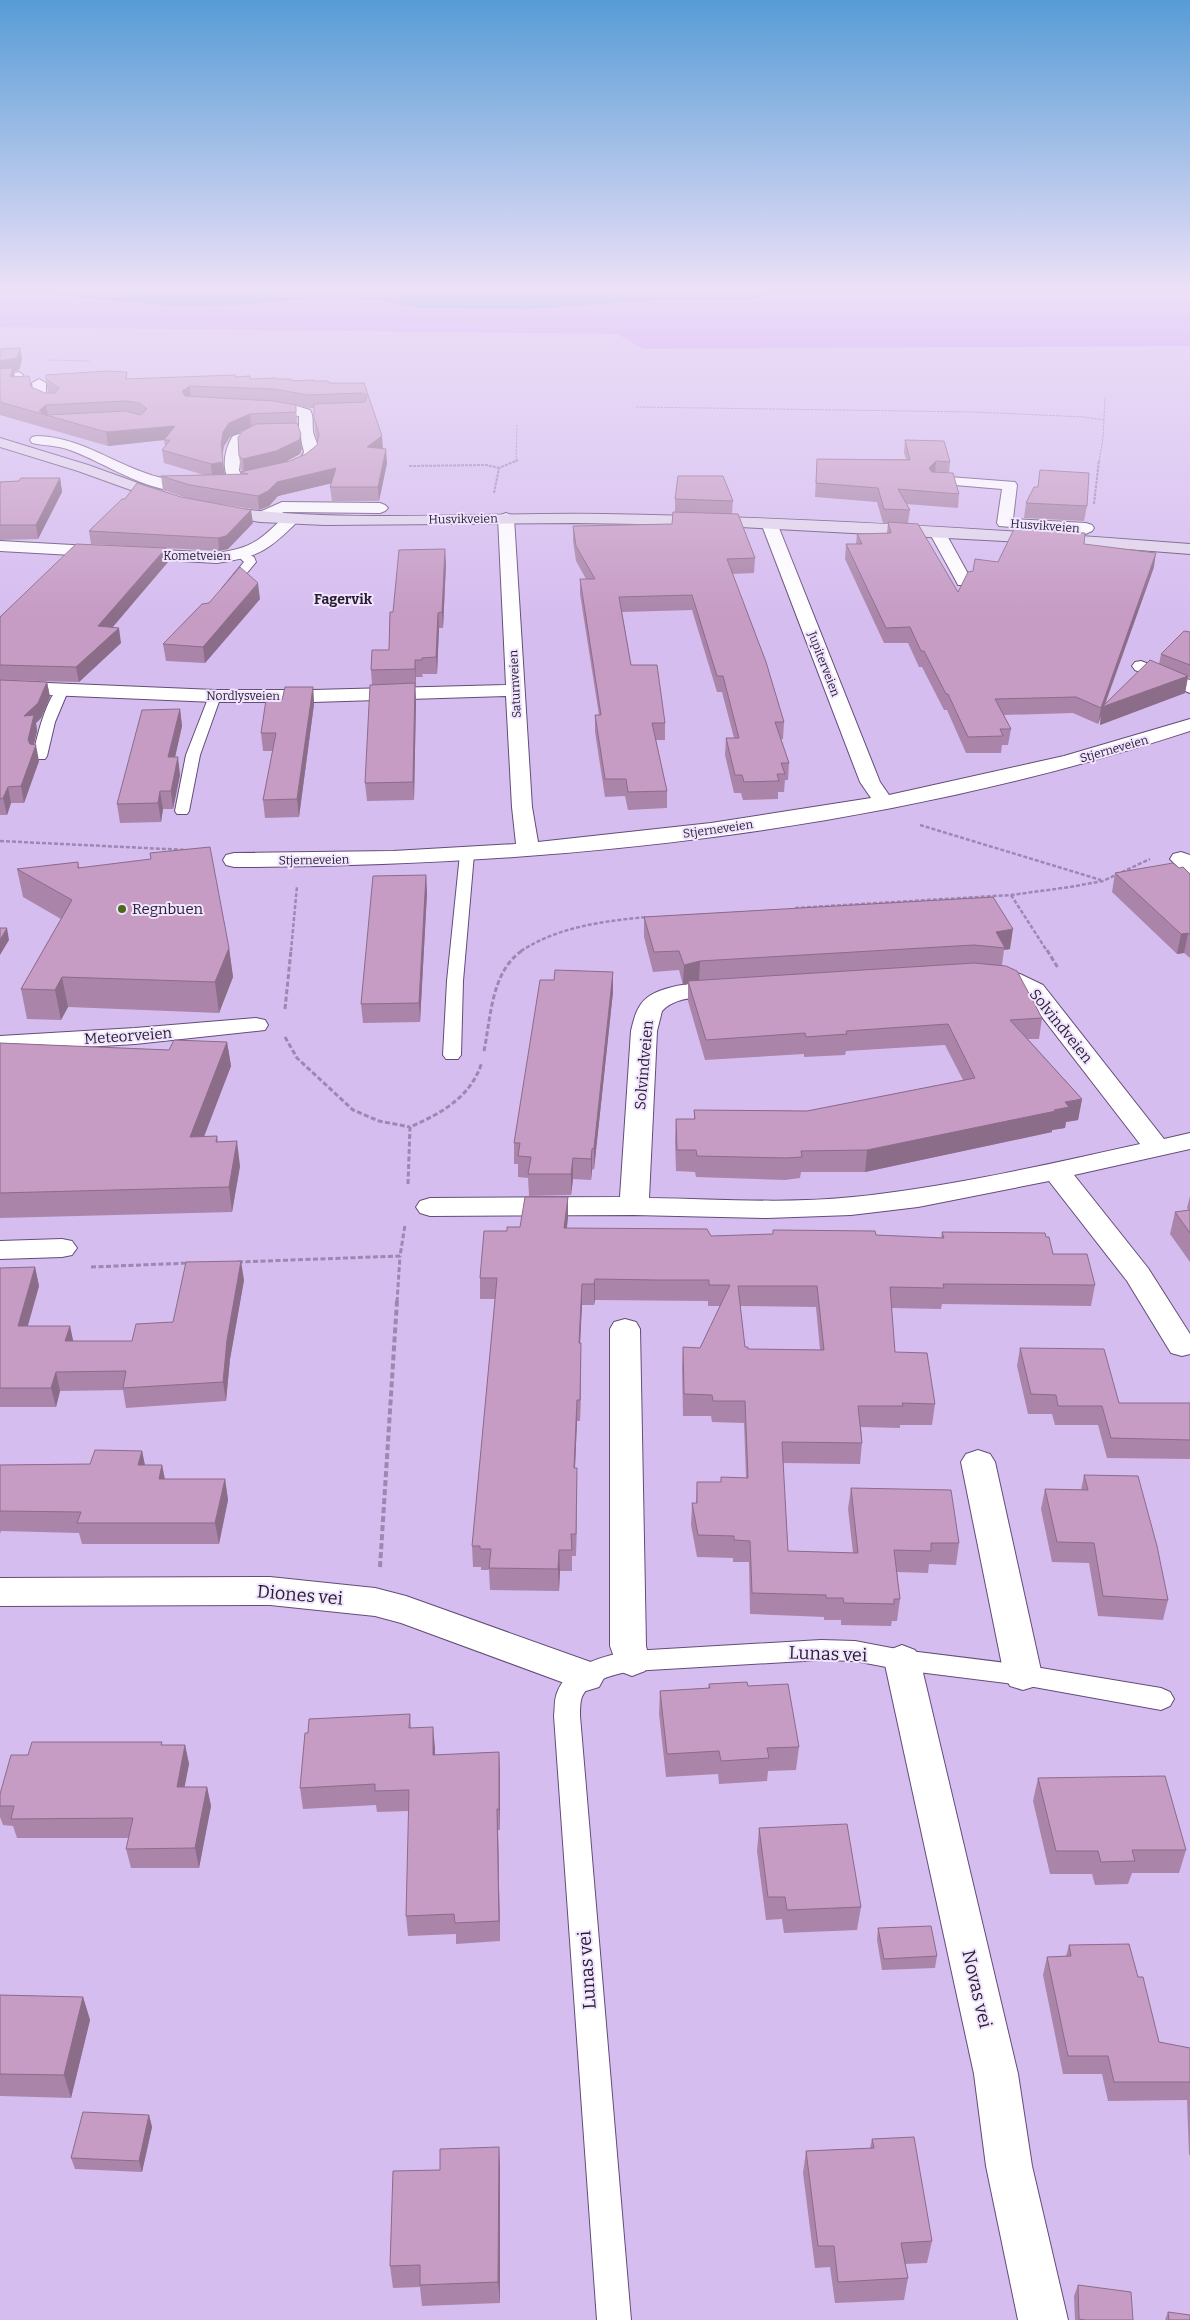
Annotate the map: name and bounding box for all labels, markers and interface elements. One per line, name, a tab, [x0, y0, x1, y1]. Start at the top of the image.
street label: Husvikveien	[428, 511, 498, 527]
street label: Husvikveien	[1010, 517, 1080, 535]
street label: Kometveien	[163, 549, 231, 563]
district label: Fagervik	[314, 591, 373, 608]
street label: Jupiterveien	[805, 629, 843, 699]
street label: Saturnveien	[506, 649, 524, 718]
street label: Nordlysveien	[206, 689, 280, 703]
street label: Stjerneveien	[1078, 732, 1150, 765]
street label: Stjerneveien	[682, 817, 754, 841]
street label: Stjerneveien	[279, 852, 350, 868]
place label: Regnbuen	[132, 900, 204, 918]
marker: Regnbuen	[116, 903, 128, 915]
street label: Solvindveien	[1026, 985, 1097, 1067]
street label: Solvindveien	[631, 1019, 657, 1111]
street label: Meteorveien	[83, 1024, 173, 1048]
street label: Diones vei	[256, 1580, 344, 1610]
street label: Lunas vei	[788, 1642, 868, 1666]
street label: Lunas vei	[573, 1930, 601, 2010]
street label: Novas vei	[957, 1948, 997, 2030]

